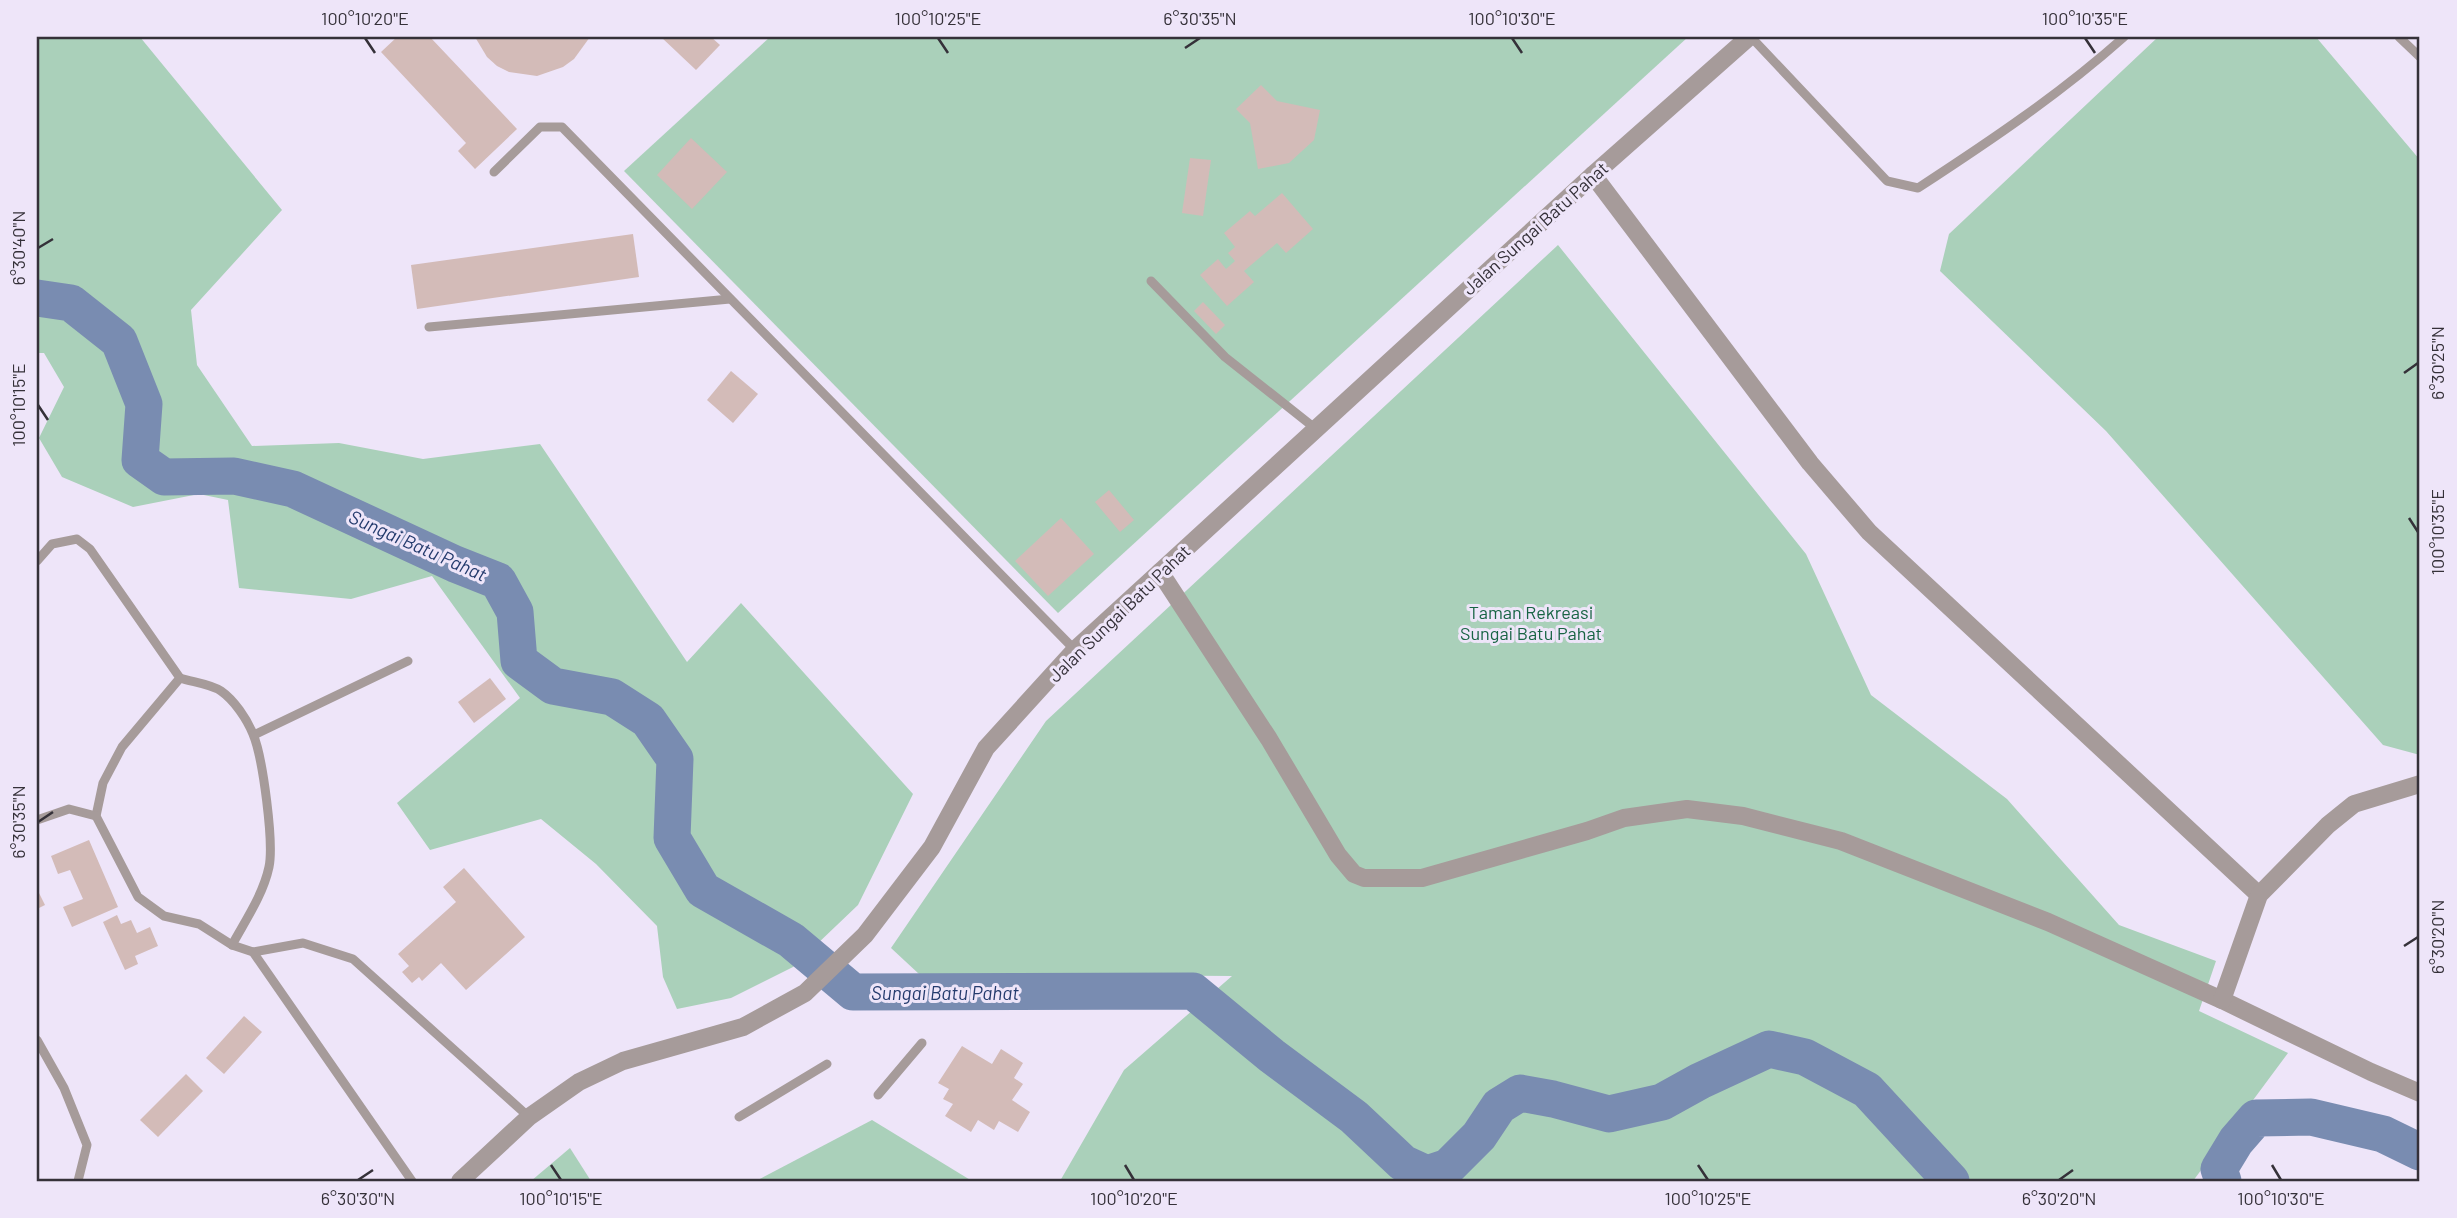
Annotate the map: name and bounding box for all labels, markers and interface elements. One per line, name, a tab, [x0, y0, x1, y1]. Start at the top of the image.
text: 100°10'20"E	[321, 7, 409, 29]
text: 100°10'25"E	[895, 7, 981, 29]
text: 6°30'35"N	[1163, 7, 1237, 29]
text: 100°10'30"E	[1468, 7, 1556, 29]
text: 100°10'35"E	[2042, 7, 2128, 29]
street label: Jalan Sungai Batu Pahat	[1458, 157, 1612, 299]
text: 6°30'40"N	[7, 211, 29, 285]
text: 6°30'25"N	[2426, 326, 2448, 400]
text: 100°10'15"E	[7, 363, 29, 447]
text: 100°10'35"E	[2426, 489, 2448, 575]
water label: Sungai Batu Pahat	[346, 504, 491, 586]
street label: Jalan Sungai Batu Pahat	[1044, 540, 1194, 686]
park label: Taman Rekreasi Sungai Batu Pahat	[1460, 601, 1602, 644]
text: 6°30'35"N	[7, 785, 29, 859]
text: 6°30'20"N	[2426, 900, 2448, 974]
water label: Sungai Batu Pahat	[871, 981, 1019, 1004]
text: 6°30'30"N	[321, 1187, 395, 1209]
text: 100°10'15"E	[519, 1187, 603, 1209]
text: 100°10'20"E	[1090, 1187, 1178, 1209]
text: 100°10'25"E	[1665, 1187, 1751, 1209]
text: 6°30'20"N	[2022, 1187, 2096, 1209]
text: 100°10'30"E	[2237, 1187, 2325, 1209]

